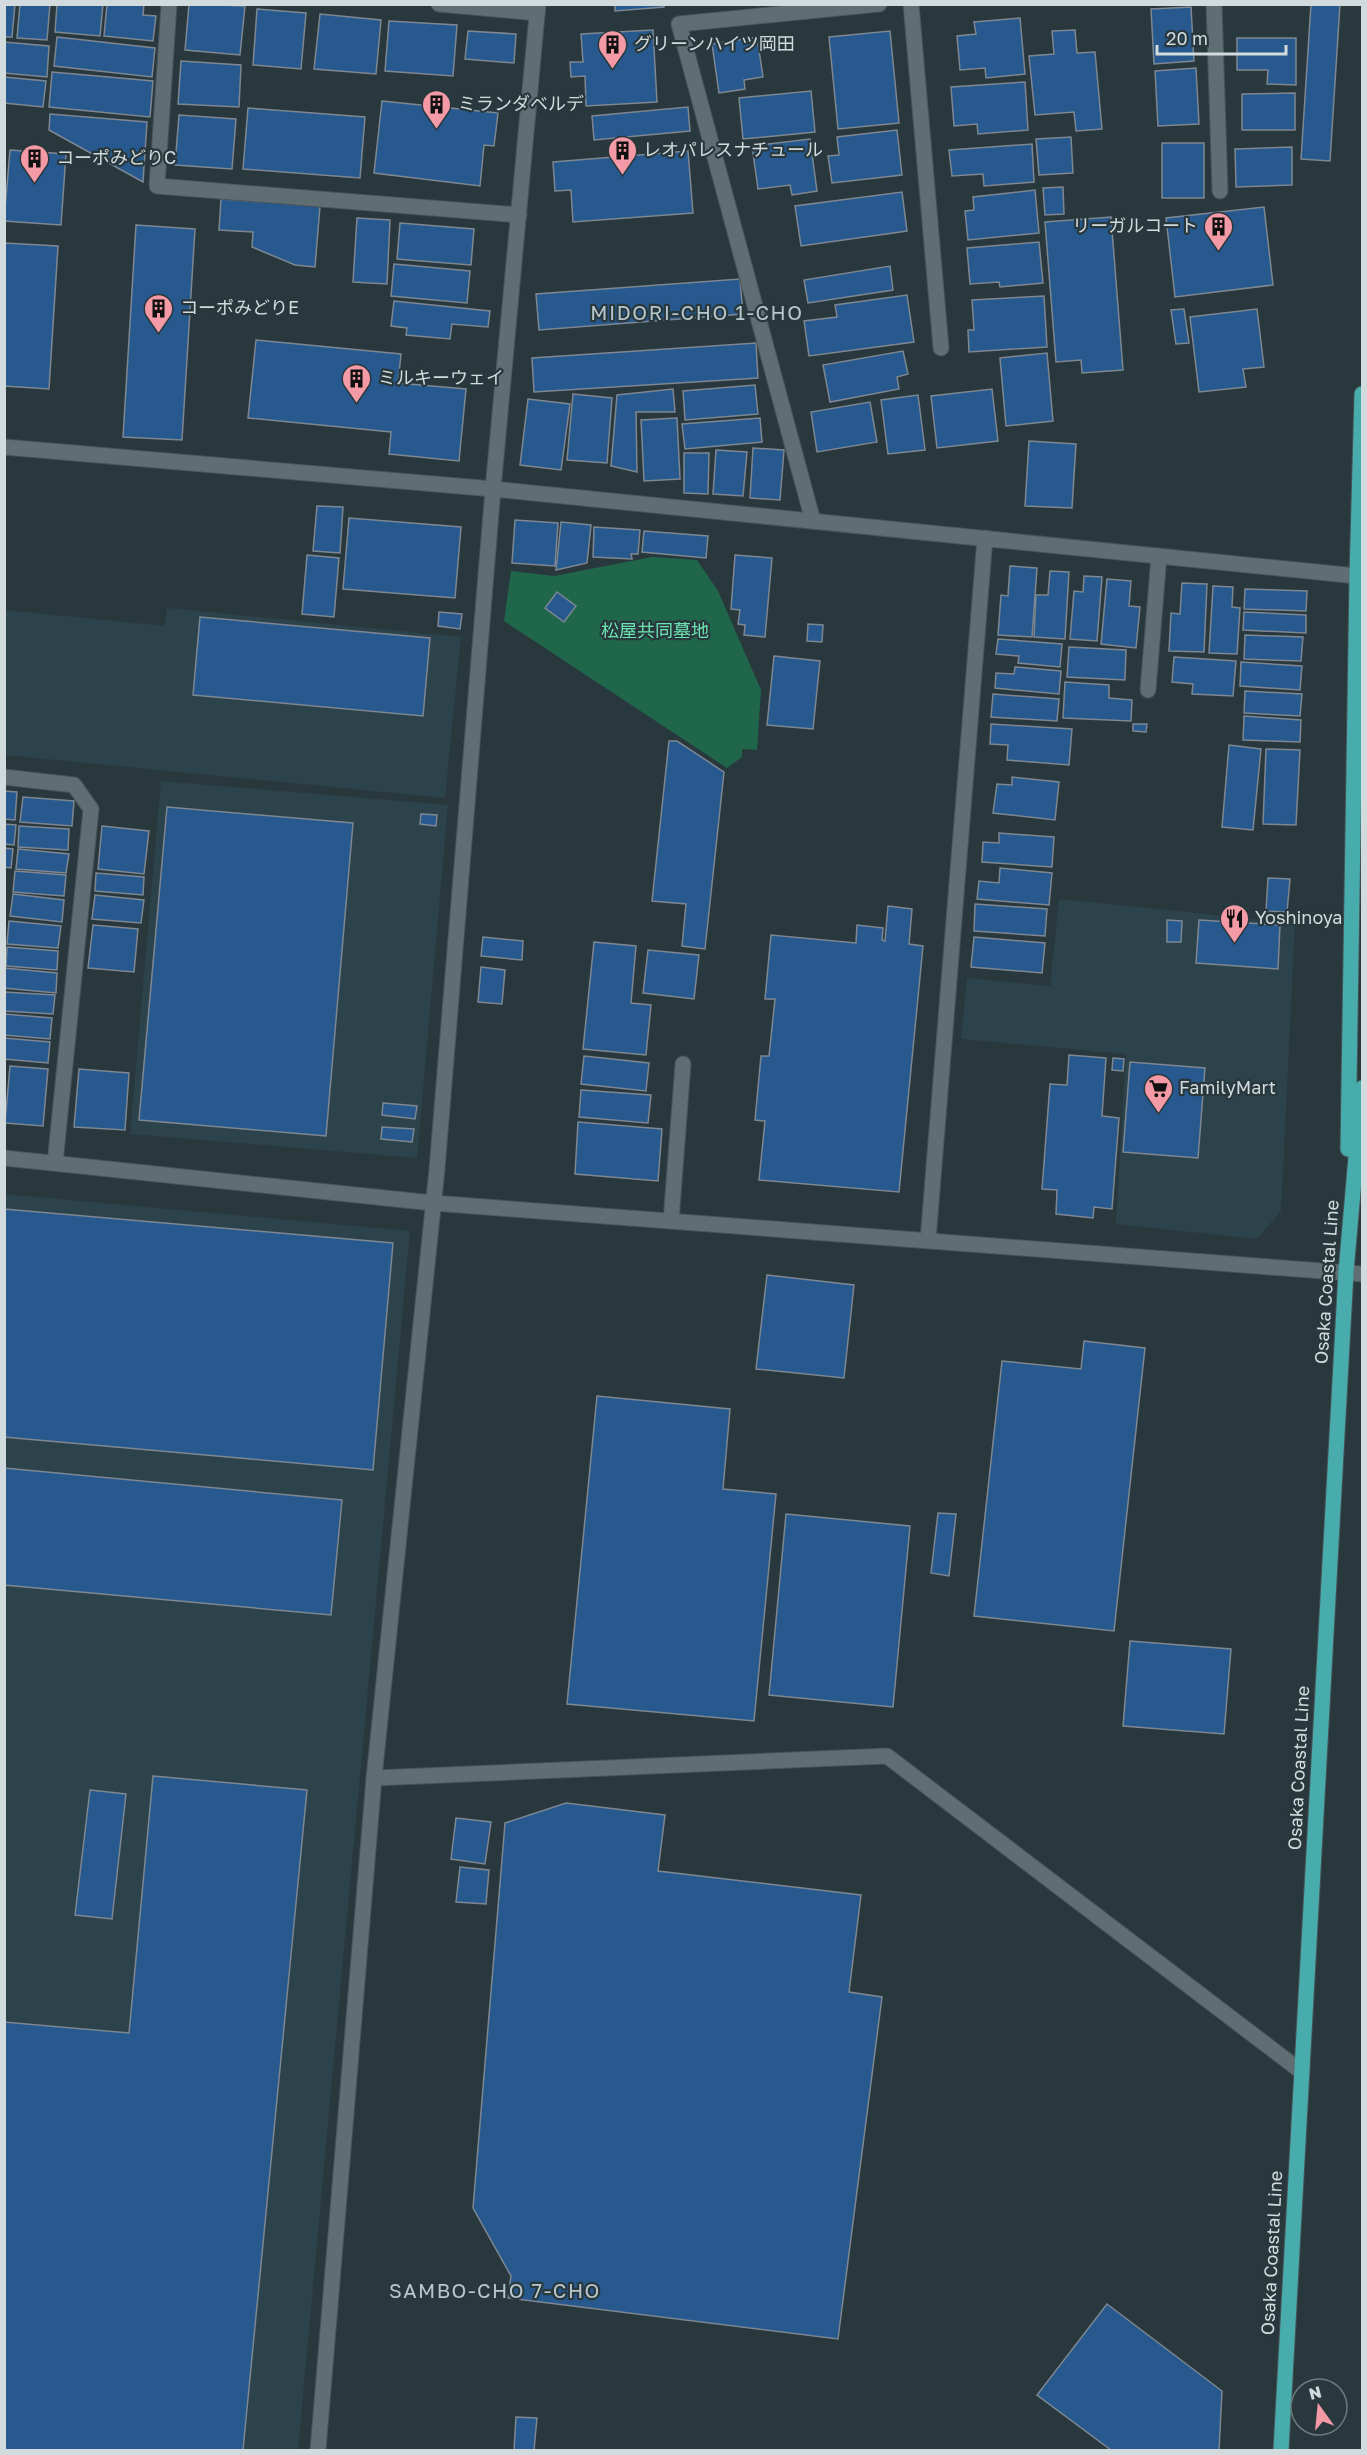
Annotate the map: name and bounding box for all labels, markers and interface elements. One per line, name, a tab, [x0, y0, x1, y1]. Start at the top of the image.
scale bar	[1157, 18, 1286, 56]
text: 20 m	[1166, 27, 1208, 49]
building icon: グリーンハイツ岡田	[597, 28, 629, 70]
place label: グリーンハイツ岡田	[634, 32, 795, 54]
building icon: ミランダベルデ	[421, 88, 453, 130]
place label: ミランダベルデ	[458, 92, 584, 114]
building icon: レオパレスナチュール	[606, 134, 638, 176]
place label: レオパレスナチュール	[643, 138, 823, 160]
building icon: コーポみどりC	[19, 142, 51, 184]
place label: コーポみどりC	[56, 146, 176, 168]
building icon: リーガルコート	[1203, 210, 1235, 252]
place label: リーガルコート	[1072, 214, 1198, 236]
building icon: コーポみどりE	[143, 292, 175, 334]
place label: コーポみどりE	[180, 296, 299, 318]
district label: MIDORI-CHO 1-CHO	[590, 300, 804, 324]
building icon: ミルキーウェイ	[341, 362, 373, 404]
place label: ミルキーウェイ	[378, 366, 504, 388]
park label: 松屋共同墓地	[601, 619, 709, 641]
restaurant icon: Yoshinoya	[1218, 902, 1250, 944]
place label: Yoshinoya	[1255, 906, 1343, 928]
supermarket icon: FamilyMart	[1142, 1072, 1174, 1114]
place label: FamilyMart	[1179, 1076, 1276, 1098]
street label: Osaka Coastal Line	[1309, 1199, 1343, 1365]
street label: Osaka Coastal Line	[1283, 1685, 1313, 1851]
street label: Osaka Coastal Line	[1256, 2170, 1286, 2336]
district label: SAMBO-CHO 7-CHO	[389, 2278, 601, 2302]
north arrow	[1289, 2377, 1349, 2437]
text: N	[1307, 2381, 1324, 2404]

